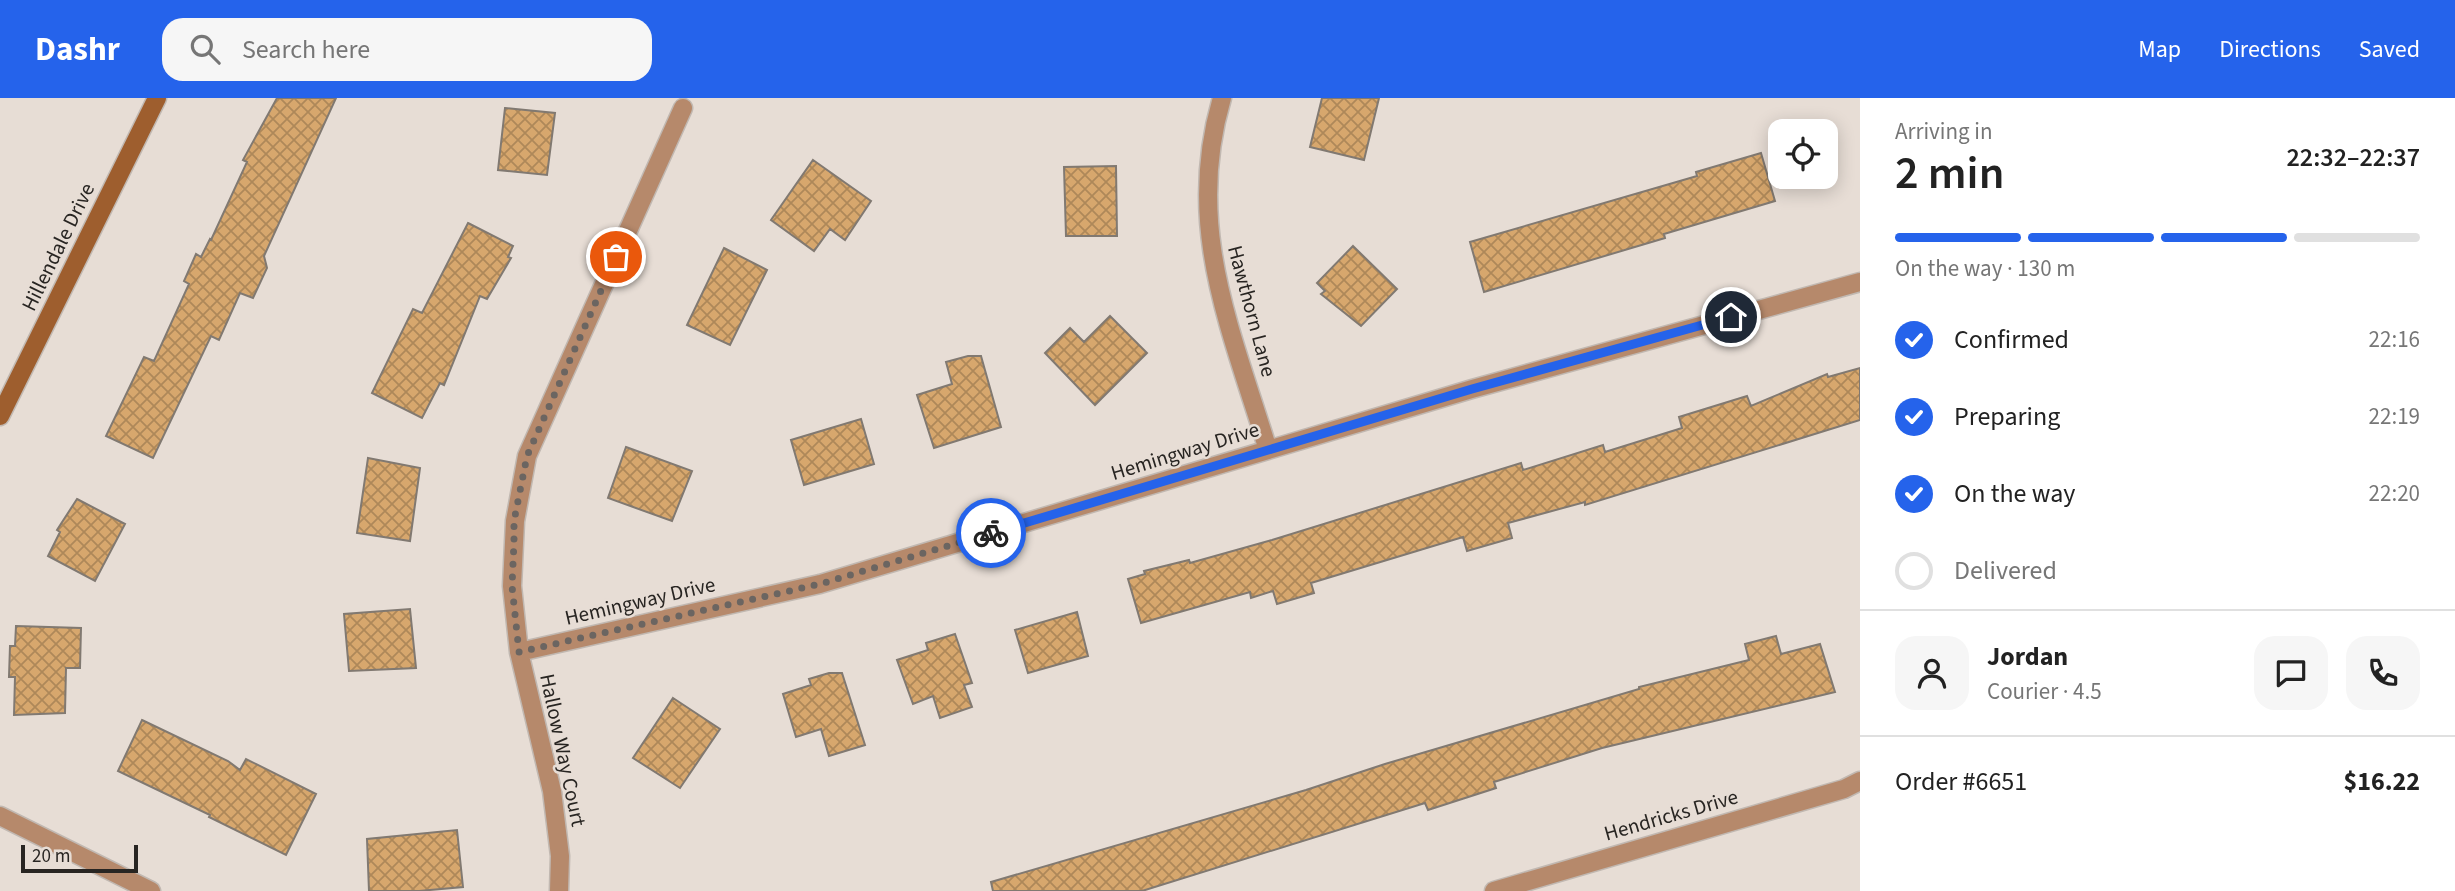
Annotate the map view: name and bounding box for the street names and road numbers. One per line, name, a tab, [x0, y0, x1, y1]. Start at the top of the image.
street label: Hillendale Drive	[14, 178, 102, 316]
street label: Hawthorn Lane	[1220, 242, 1284, 380]
street label: Hemingway Drive	[1107, 414, 1263, 488]
street label: Hemingway Drive	[562, 569, 718, 633]
street label: Hallow Way Court	[532, 671, 594, 829]
street label: Hendricks Drive	[1600, 782, 1742, 848]

